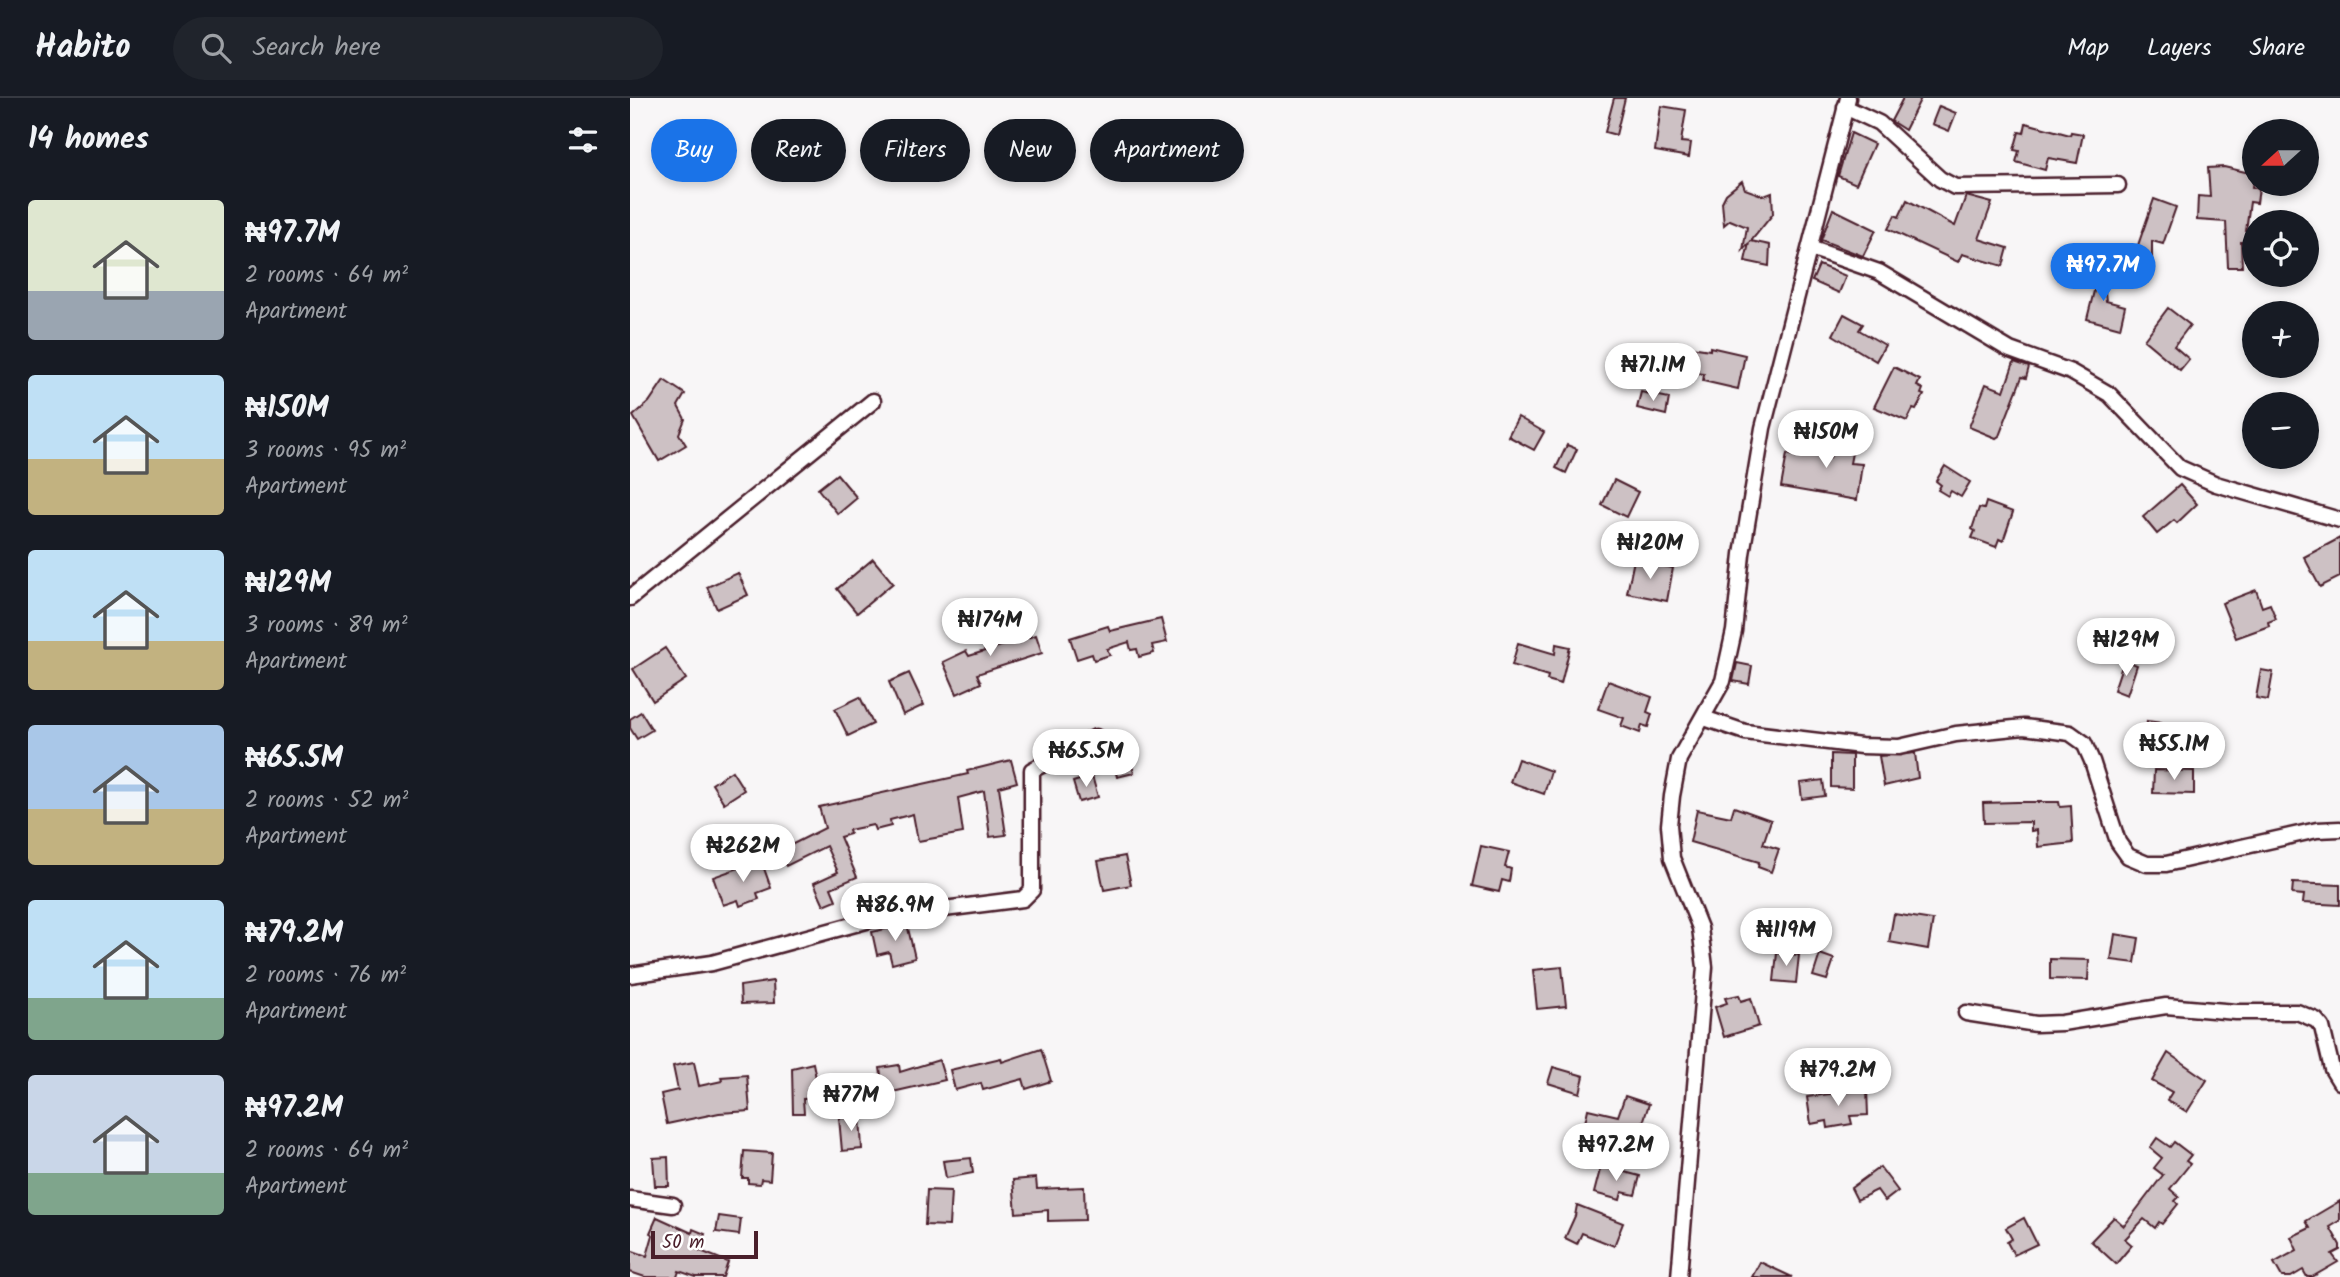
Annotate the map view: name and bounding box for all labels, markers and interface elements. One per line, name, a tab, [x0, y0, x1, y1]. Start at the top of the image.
search box	[173, 17, 663, 80]
text: Habito	[35, 22, 131, 75]
text: Search here	[253, 27, 381, 69]
icon: search	[197, 29, 235, 67]
text: Map	[2067, 29, 2109, 68]
text: Layers	[2147, 29, 2211, 68]
text: Share	[2249, 29, 2305, 68]
text: 14 homes	[28, 116, 149, 164]
chip: Buy	[651, 119, 737, 182]
chip: Rent	[751, 119, 846, 182]
chip: Filters	[860, 119, 970, 182]
chip: New	[984, 119, 1076, 182]
chip: Apartment	[1090, 119, 1244, 182]
north arrow	[2242, 119, 2319, 196]
map controls	[2242, 119, 2319, 469]
icon: filters	[564, 121, 602, 159]
text: ₦97.7M	[245, 210, 340, 258]
button: locate	[2242, 210, 2319, 287]
icon: home	[84, 228, 168, 312]
pin: ₦97.7M	[2046, 244, 2160, 303]
text: ₦97.7M	[2067, 248, 2139, 284]
text: 2 rooms · 64 m²	[245, 258, 408, 294]
text: Apartment	[245, 294, 347, 330]
button: +	[2242, 301, 2319, 378]
pin: ₦71.1M	[1596, 344, 1710, 403]
text: ₦71.1M	[1621, 348, 1685, 384]
text: ₦150M	[245, 385, 329, 433]
button: −	[2242, 392, 2319, 469]
icon: home	[84, 403, 168, 487]
pin: ₦150M	[1777, 410, 1875, 470]
text: ₦150M	[1794, 415, 1858, 451]
text: 3 rooms · 95 m²	[245, 433, 406, 469]
text: Apartment	[245, 469, 347, 505]
pin: ₦120M	[1601, 522, 1699, 581]
text: ₦120M	[1617, 526, 1683, 562]
text: ₦129M	[245, 560, 331, 608]
icon: home	[84, 578, 168, 662]
pin: ₦174M	[941, 598, 1039, 658]
text: ₦174M	[958, 603, 1022, 639]
text: 3 rooms · 89 m²	[245, 608, 408, 644]
pin: ₦129M	[2077, 618, 2175, 678]
text: ₦129M	[2093, 623, 2159, 659]
text: Apartment	[245, 644, 347, 680]
pin: ₦55.1M	[2117, 722, 2231, 782]
text: ₦55.1M	[2139, 727, 2209, 763]
pin: ₦65.5M	[1029, 730, 1143, 789]
text: ₦65.5M	[1048, 734, 1124, 770]
text: ₦65.5M	[245, 735, 343, 783]
icon: home	[84, 753, 168, 837]
text: 2 rooms · 52 m²	[245, 783, 408, 819]
text: Apartment	[245, 819, 347, 855]
pin: ₦262M	[694, 824, 792, 884]
text: ₦262M	[706, 829, 780, 865]
pin: ₦86.9M	[838, 884, 952, 943]
text: ₦86.9M	[856, 888, 934, 924]
pin: ₦119M	[1737, 908, 1835, 968]
text: ₦79.2M	[245, 910, 343, 958]
text: ₦119M	[1756, 913, 1816, 949]
icon: home	[84, 928, 168, 1012]
text: 2 rooms · 76 m²	[245, 958, 406, 994]
text: Apartment	[245, 994, 347, 1030]
pin: ₦79.2M	[1781, 1048, 1895, 1108]
text: ₦79.2M	[1800, 1053, 1876, 1089]
pin: ₦77M	[810, 1074, 892, 1133]
text: ₦77M	[823, 1078, 879, 1114]
text: ₦97.2M	[245, 1085, 343, 1133]
icon: home	[84, 1103, 168, 1187]
pin: ₦97.2M	[1559, 1124, 1673, 1183]
text: ₦97.2M	[1578, 1128, 1654, 1164]
text: 2 rooms · 64 m²	[245, 1133, 408, 1169]
text: Apartment	[245, 1169, 347, 1205]
scale bar	[651, 1228, 758, 1260]
text: 50 m	[662, 1228, 704, 1258]

